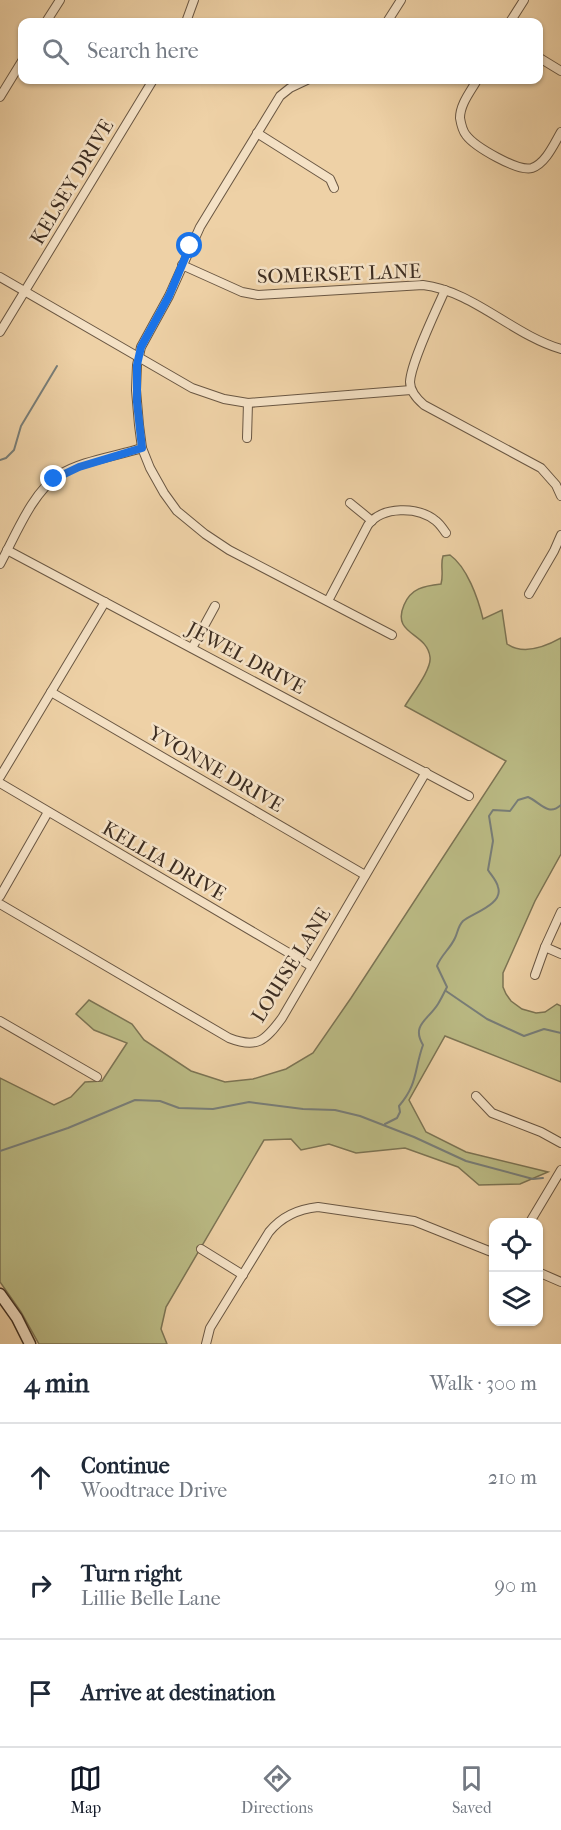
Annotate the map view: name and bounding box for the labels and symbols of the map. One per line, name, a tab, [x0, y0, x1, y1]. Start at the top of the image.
street label: KELSEY DRIVE	[26, 115, 118, 249]
route start	[176, 232, 202, 258]
street label: SOMERSET LANE	[257, 260, 421, 288]
route end	[40, 465, 66, 491]
street label: JEWEL DRIVE	[181, 616, 309, 699]
street label: YVONNE DRIVE	[144, 721, 287, 817]
street label: KELLIA DRIVE	[98, 816, 230, 906]
street label: LOUISE LANE	[247, 904, 335, 1026]

